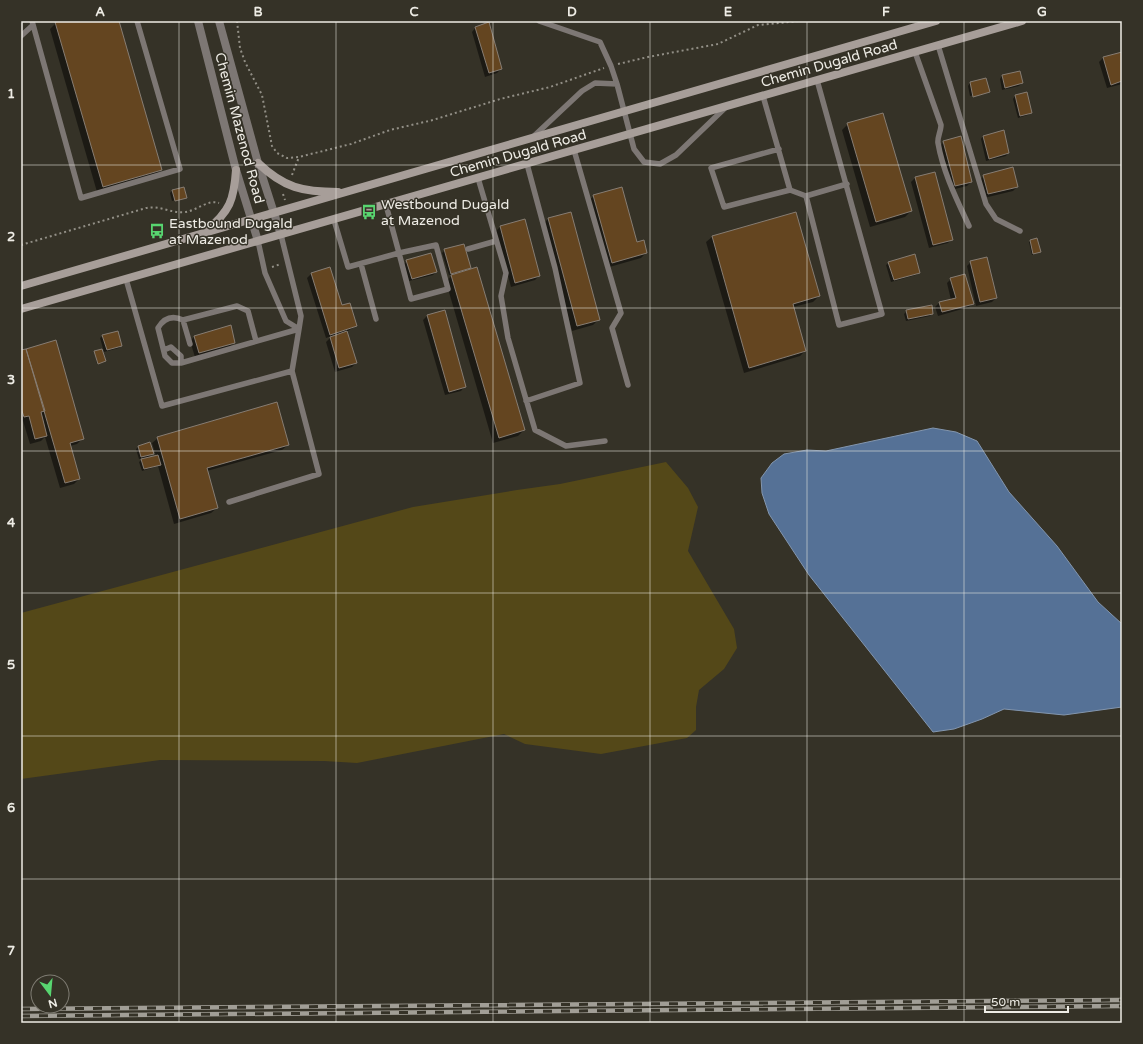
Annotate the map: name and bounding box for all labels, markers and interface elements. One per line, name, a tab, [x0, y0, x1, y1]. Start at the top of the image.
text: A	[95, 4, 105, 20]
text: B	[253, 4, 263, 20]
text: C	[409, 4, 419, 20]
text: D	[567, 4, 577, 20]
text: E	[724, 4, 732, 20]
text: F	[882, 4, 890, 20]
text: G	[1037, 4, 1047, 20]
street label: Chemin Dugald Road	[759, 36, 899, 91]
street label: Chemin Mazenod Road	[211, 51, 268, 206]
text: 1	[7, 86, 15, 102]
street label: Chemin Dugald Road	[448, 126, 588, 181]
place label: Westbound Dugald at Mazenod	[381, 196, 509, 229]
bus stop icon: Westbound Dugald at Mazenod	[360, 203, 378, 221]
place label: Eastbound Dugald at Mazenod	[169, 215, 293, 248]
bus stop icon: Eastbound Dugald at Mazenod	[148, 222, 166, 240]
text: 2	[7, 229, 15, 245]
text: 3	[7, 372, 15, 388]
text: 4	[7, 515, 16, 531]
text: 5	[7, 657, 15, 673]
text: 6	[7, 800, 15, 816]
text: 7	[7, 943, 15, 959]
north arrow	[30, 974, 70, 1014]
scale bar	[985, 988, 1068, 1014]
text: 50 m	[991, 995, 1020, 1009]
text: N	[47, 996, 59, 1011]

